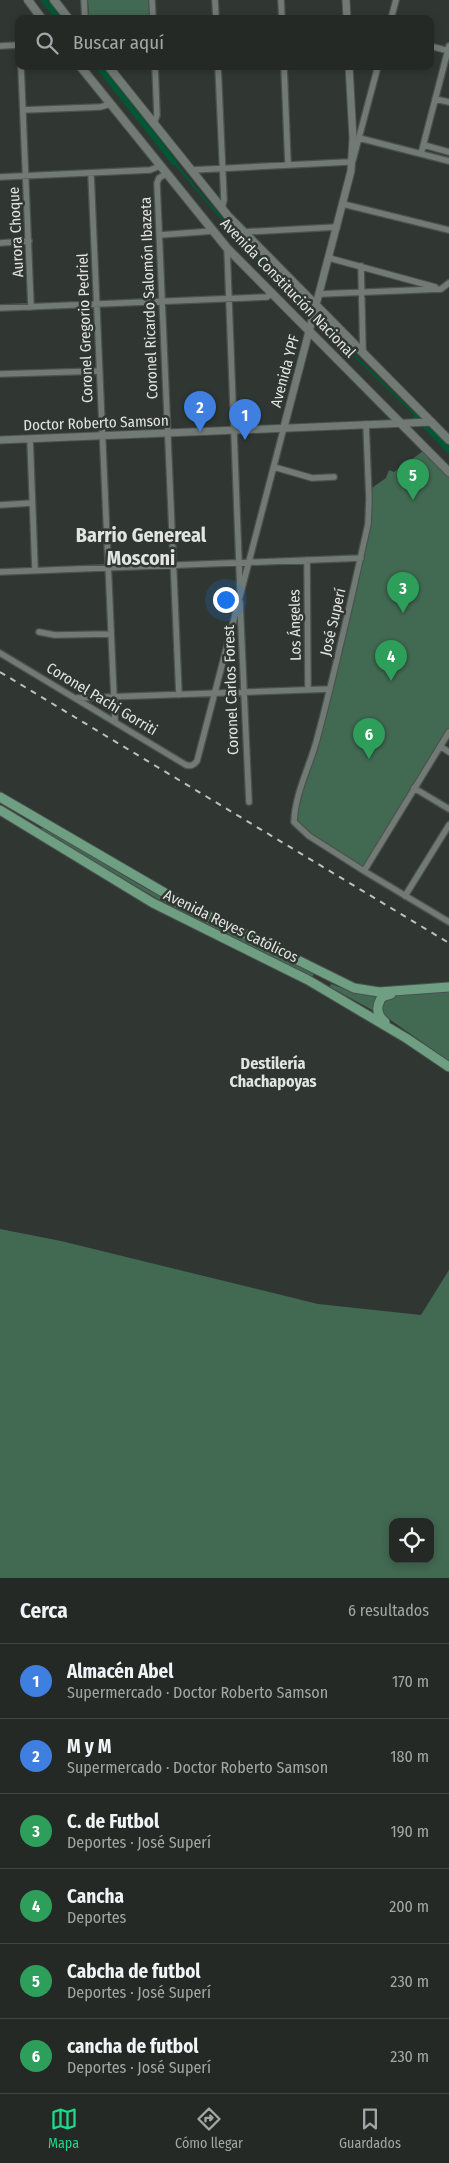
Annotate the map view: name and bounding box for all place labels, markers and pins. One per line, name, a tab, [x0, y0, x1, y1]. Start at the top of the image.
pin: 2	[184, 391, 216, 432]
pin: 1	[229, 399, 261, 440]
pin: 5	[397, 459, 429, 500]
pin: 3	[387, 572, 419, 613]
pin: 4	[375, 640, 407, 681]
pin: 6	[353, 718, 385, 759]

